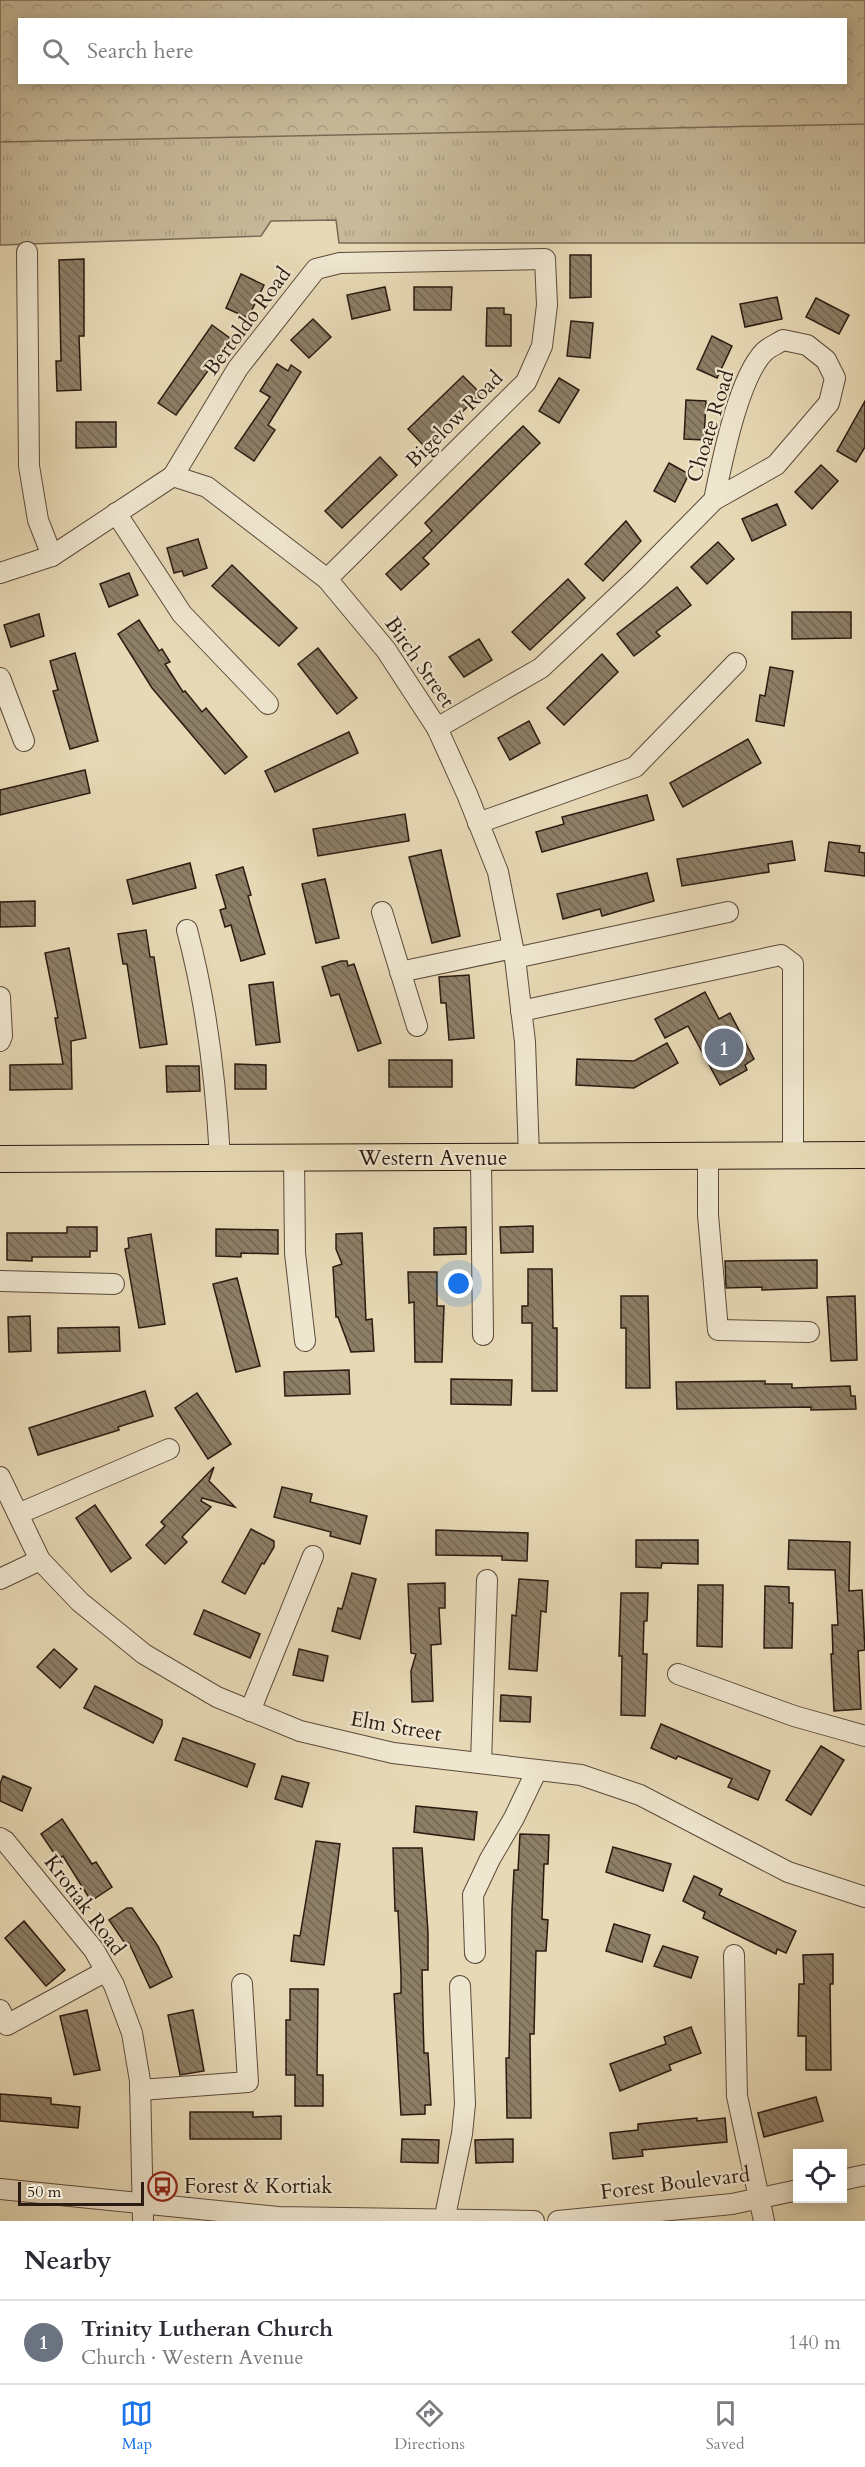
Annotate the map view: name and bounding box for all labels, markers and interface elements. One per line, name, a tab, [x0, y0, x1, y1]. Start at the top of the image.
search box	[18, 18, 847, 84]
icon: search	[39, 35, 72, 68]
text: Search here	[87, 36, 194, 66]
street label: Bertoldo Road	[197, 261, 298, 382]
street label: Bigelow Road	[399, 364, 509, 474]
street label: Choate Road	[680, 366, 741, 486]
street label: Birch Street	[378, 611, 462, 714]
pin: 1	[704, 1026, 744, 1070]
street label: Western Avenue	[357, 1144, 508, 1173]
your location	[444, 1269, 473, 1298]
street label: Elm Street	[348, 1704, 444, 1749]
street label: Krotiak Road	[37, 1849, 132, 1962]
map controls	[793, 2149, 847, 2203]
button: locate	[793, 2149, 847, 2203]
street label: Forest Boulevard	[599, 2160, 751, 2207]
bus stop icon: Forest & Kortiak	[147, 2170, 179, 2202]
place label: Forest & Kortiak	[184, 2172, 333, 2201]
scale bar	[18, 2179, 144, 2206]
text: 50 m	[27, 2181, 61, 2203]
text: Nearby	[24, 2243, 112, 2278]
text: Trinity Lutheran Church	[81, 2314, 333, 2344]
text: 1	[38, 2329, 49, 2356]
text: 140 m	[788, 2329, 841, 2356]
text: Church · Western Avenue	[81, 2344, 304, 2371]
tab: Map	[120, 2397, 153, 2455]
tab: Directions	[394, 2397, 465, 2455]
tab: Saved	[706, 2397, 745, 2455]

